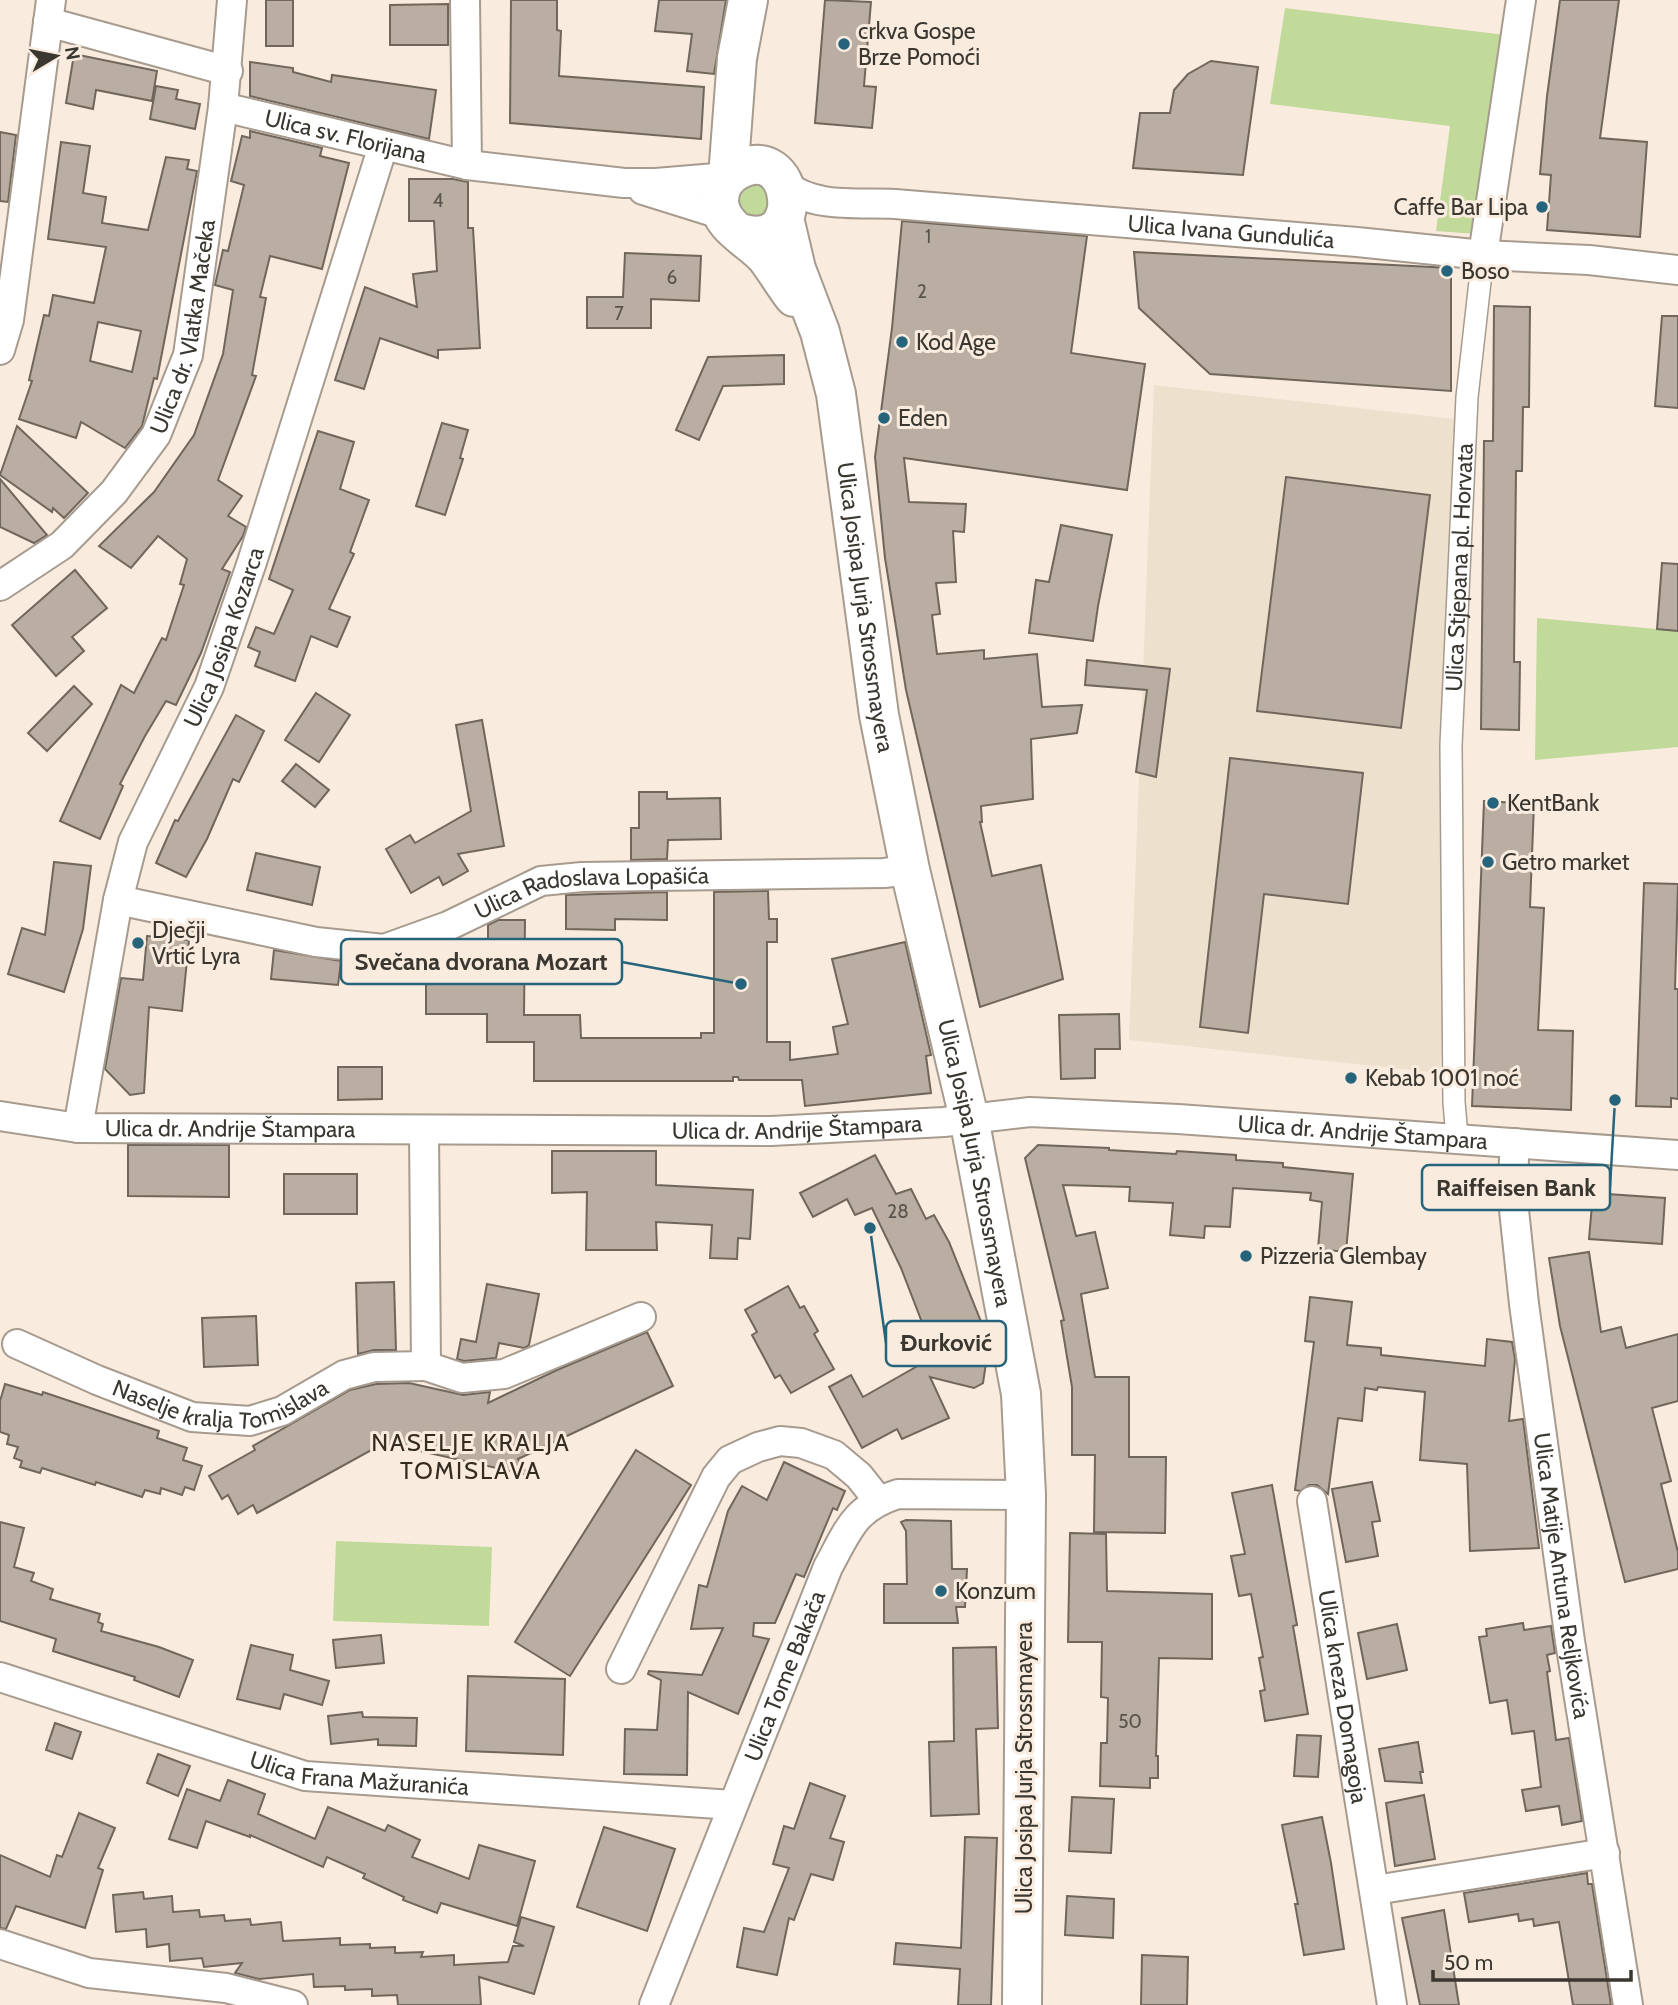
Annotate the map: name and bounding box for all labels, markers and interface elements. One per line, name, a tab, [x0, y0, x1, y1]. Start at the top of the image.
place label: crkva Gospe Brze Pomoći	[858, 17, 980, 71]
north arrow	[21, 21, 91, 91]
marker: crkva Gospe Brze Pomoći	[836, 36, 852, 52]
text: N	[60, 45, 85, 62]
street label: Ulica sv. Florijana	[262, 103, 429, 169]
house number: 4	[433, 189, 444, 212]
place label: Caffe Bar Lipa	[1393, 193, 1528, 221]
marker: Caffe Bar Lipa	[1534, 199, 1550, 215]
street label: Ulica Ivana Gundulića	[1127, 209, 1335, 254]
street label: Ulica dr. Vlatka Mačeka	[144, 218, 221, 438]
house number: 1	[925, 225, 931, 248]
place label: Boso	[1461, 257, 1510, 285]
marker: Boso	[1439, 263, 1455, 279]
house number: 6	[667, 266, 677, 289]
house number: 2	[917, 280, 927, 303]
house number: 7	[614, 302, 624, 325]
place label: Kod Age	[916, 328, 996, 356]
marker: Kod Age	[894, 334, 910, 350]
place label: Eden	[898, 404, 948, 432]
marker: Eden	[876, 410, 892, 426]
street label: Ulica Stjepana pl. Horvata	[1439, 442, 1479, 692]
street label: Ulica Josipa Jurja Strossmayera	[831, 460, 900, 755]
street label: Ulica Josipa Kozarca	[177, 544, 270, 732]
place label: KentBank	[1507, 789, 1600, 817]
marker: KentBank	[1485, 795, 1501, 811]
place label: Getro market	[1502, 848, 1630, 876]
marker: Getro market	[1480, 854, 1496, 870]
street label: Ulica Radoslava Lopašića	[470, 861, 709, 925]
place label: Dječji Vrtić Lyra	[152, 916, 240, 970]
marker: Dječji Vrtić Lyra	[130, 935, 146, 951]
callout: Svečana dvorana Mozart	[341, 939, 622, 984]
text: Svečana dvorana Mozart	[354, 947, 608, 976]
street label: Ulica Josipa Jurja Strossmayera	[932, 1016, 1018, 1309]
place label: Kebab 1001 noć	[1365, 1064, 1519, 1092]
marker: Kebab 1001 noć	[1343, 1070, 1359, 1086]
street label: Ulica dr. Andrije Štampara	[672, 1109, 923, 1145]
street label: Ulica dr. Andrije Štampara	[1237, 1109, 1489, 1155]
street label: Ulica dr. Andrije Štampara	[105, 1114, 355, 1143]
callout: Raiffeisen Bank	[1422, 1165, 1610, 1210]
text: Raiffeisen Bank	[1436, 1173, 1596, 1202]
house number: 28	[887, 1200, 909, 1223]
place label: Pizzeria Glembay	[1260, 1242, 1427, 1270]
marker: Pizzeria Glembay	[1238, 1248, 1254, 1264]
callout: Đurković	[886, 1321, 1006, 1366]
text: Đurković	[900, 1328, 992, 1357]
street label: Naselje kralja Tomislava	[106, 1367, 332, 1395]
text: Naselje kralja Tomislava	[109, 1373, 333, 1435]
district label: NASELJE KRALJA TOMISLAVA	[371, 1428, 571, 1485]
street label: Ulica Matije Antuna Reljkovića	[1528, 1431, 1596, 1721]
place label: Konzum	[955, 1577, 1036, 1605]
marker: Konzum	[933, 1583, 949, 1599]
street label: Ulica Tome Bakača	[738, 1587, 831, 1765]
street label: Ulica kneza Domagoja	[1312, 1588, 1374, 1805]
street label: Ulica Josipa Jurja Strossmayera	[1010, 1622, 1038, 1914]
house number: 50	[1118, 1710, 1142, 1733]
street label: Ulica Frana Mažuranića	[246, 1745, 470, 1801]
scale bar	[1433, 1938, 1631, 1982]
text: 50 m	[1444, 1950, 1493, 1975]

